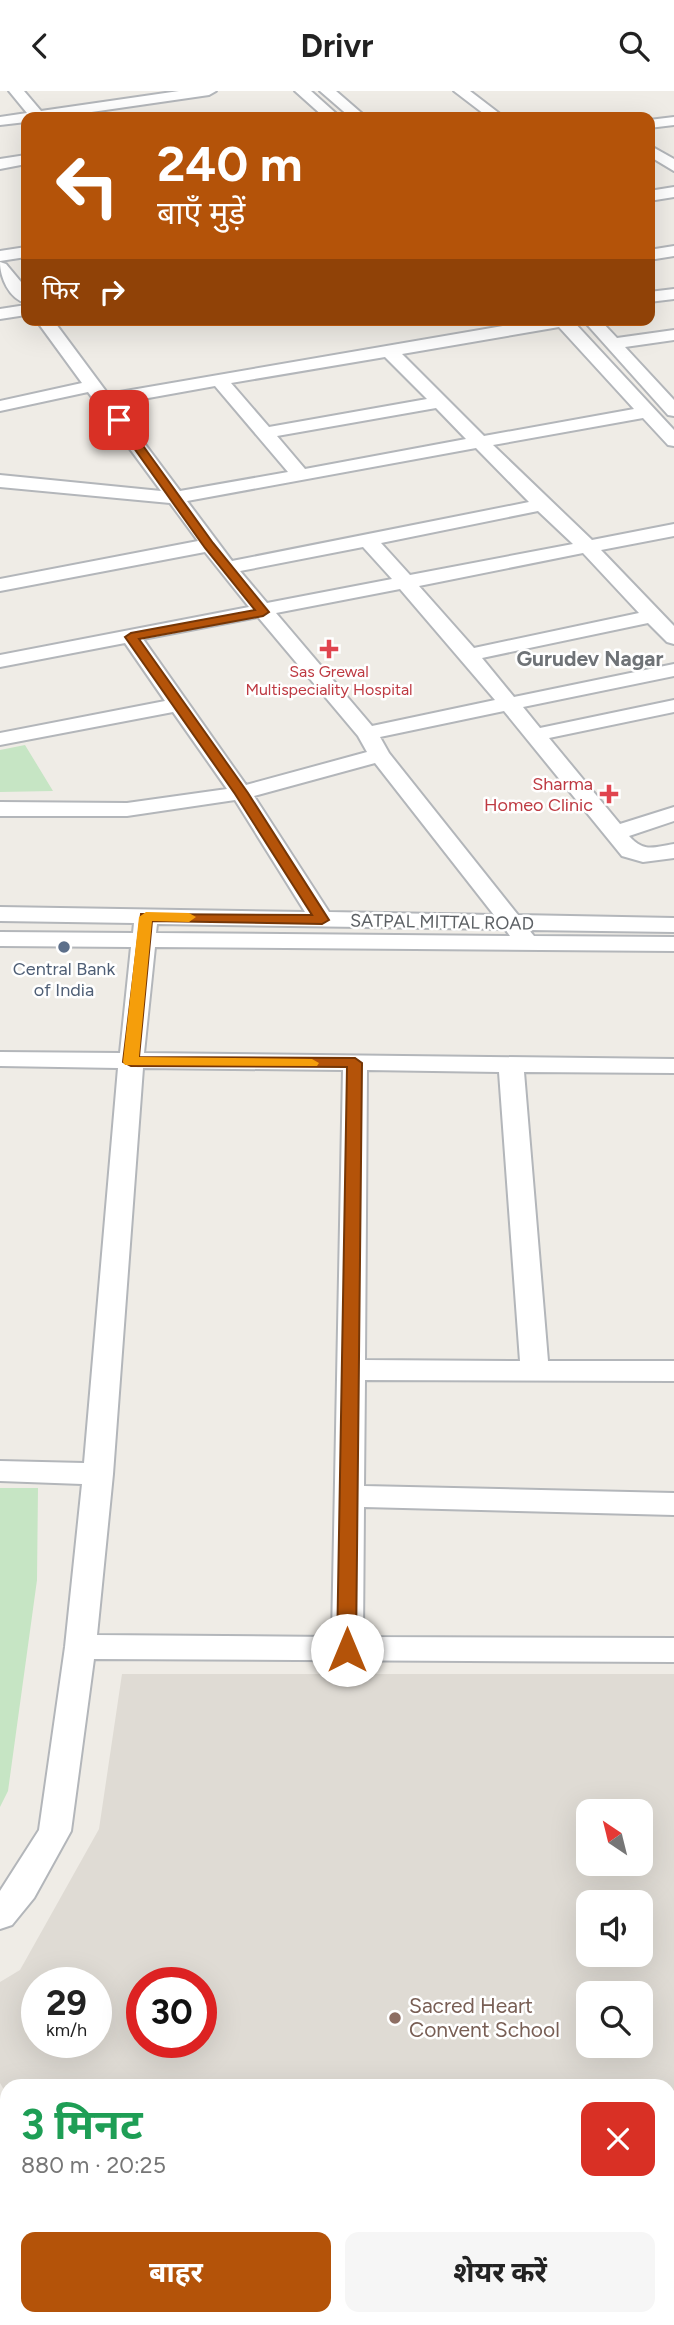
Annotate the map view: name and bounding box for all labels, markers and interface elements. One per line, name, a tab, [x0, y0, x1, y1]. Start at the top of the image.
icon: back	[21, 27, 59, 65]
text: Drivr	[301, 27, 373, 65]
icon: search	[615, 27, 653, 65]
text: 240 m	[157, 134, 303, 193]
icon: left	[42, 140, 133, 231]
text: बाएँ मुड़ें	[157, 194, 245, 232]
icon: right	[93, 273, 131, 311]
text: फिर	[42, 274, 79, 306]
pin	[89, 390, 149, 450]
icon: arrive	[100, 401, 138, 439]
marker: Sas Grewal Multispeciality Hospital	[319, 639, 339, 659]
district label: Gurudev Nagar	[517, 646, 664, 671]
place label: Sas Grewal Multispeciality Hospital	[245, 662, 413, 699]
place label: Sharma Homeo Clinic	[484, 773, 593, 816]
marker: Sharma Homeo Clinic	[599, 784, 619, 804]
street label: SATPAL MITTAL ROAD	[350, 909, 534, 935]
marker: Central Bank of India	[56, 939, 72, 955]
place label: Central Bank of India	[13, 958, 115, 1001]
position arrow	[310, 1613, 384, 1687]
north arrow	[576, 1799, 653, 1876]
map controls	[576, 1799, 653, 2058]
button: sound	[576, 1890, 653, 1967]
speed limit sign: 30	[126, 1967, 217, 2058]
button: search	[576, 1981, 653, 2058]
text: 29	[46, 1982, 87, 2024]
place label: Sacred Heart Convent School	[409, 1993, 560, 2042]
marker: Sacred Heart Convent School	[387, 2010, 403, 2026]
text: km/h	[46, 2019, 87, 2041]
text: 3 मिनट	[21, 2099, 143, 2150]
button: close	[581, 2102, 655, 2176]
text: 880 m · 20:25	[21, 2151, 166, 2179]
button: बाहर	[21, 2232, 331, 2312]
button: शेयर करें	[345, 2232, 655, 2312]

